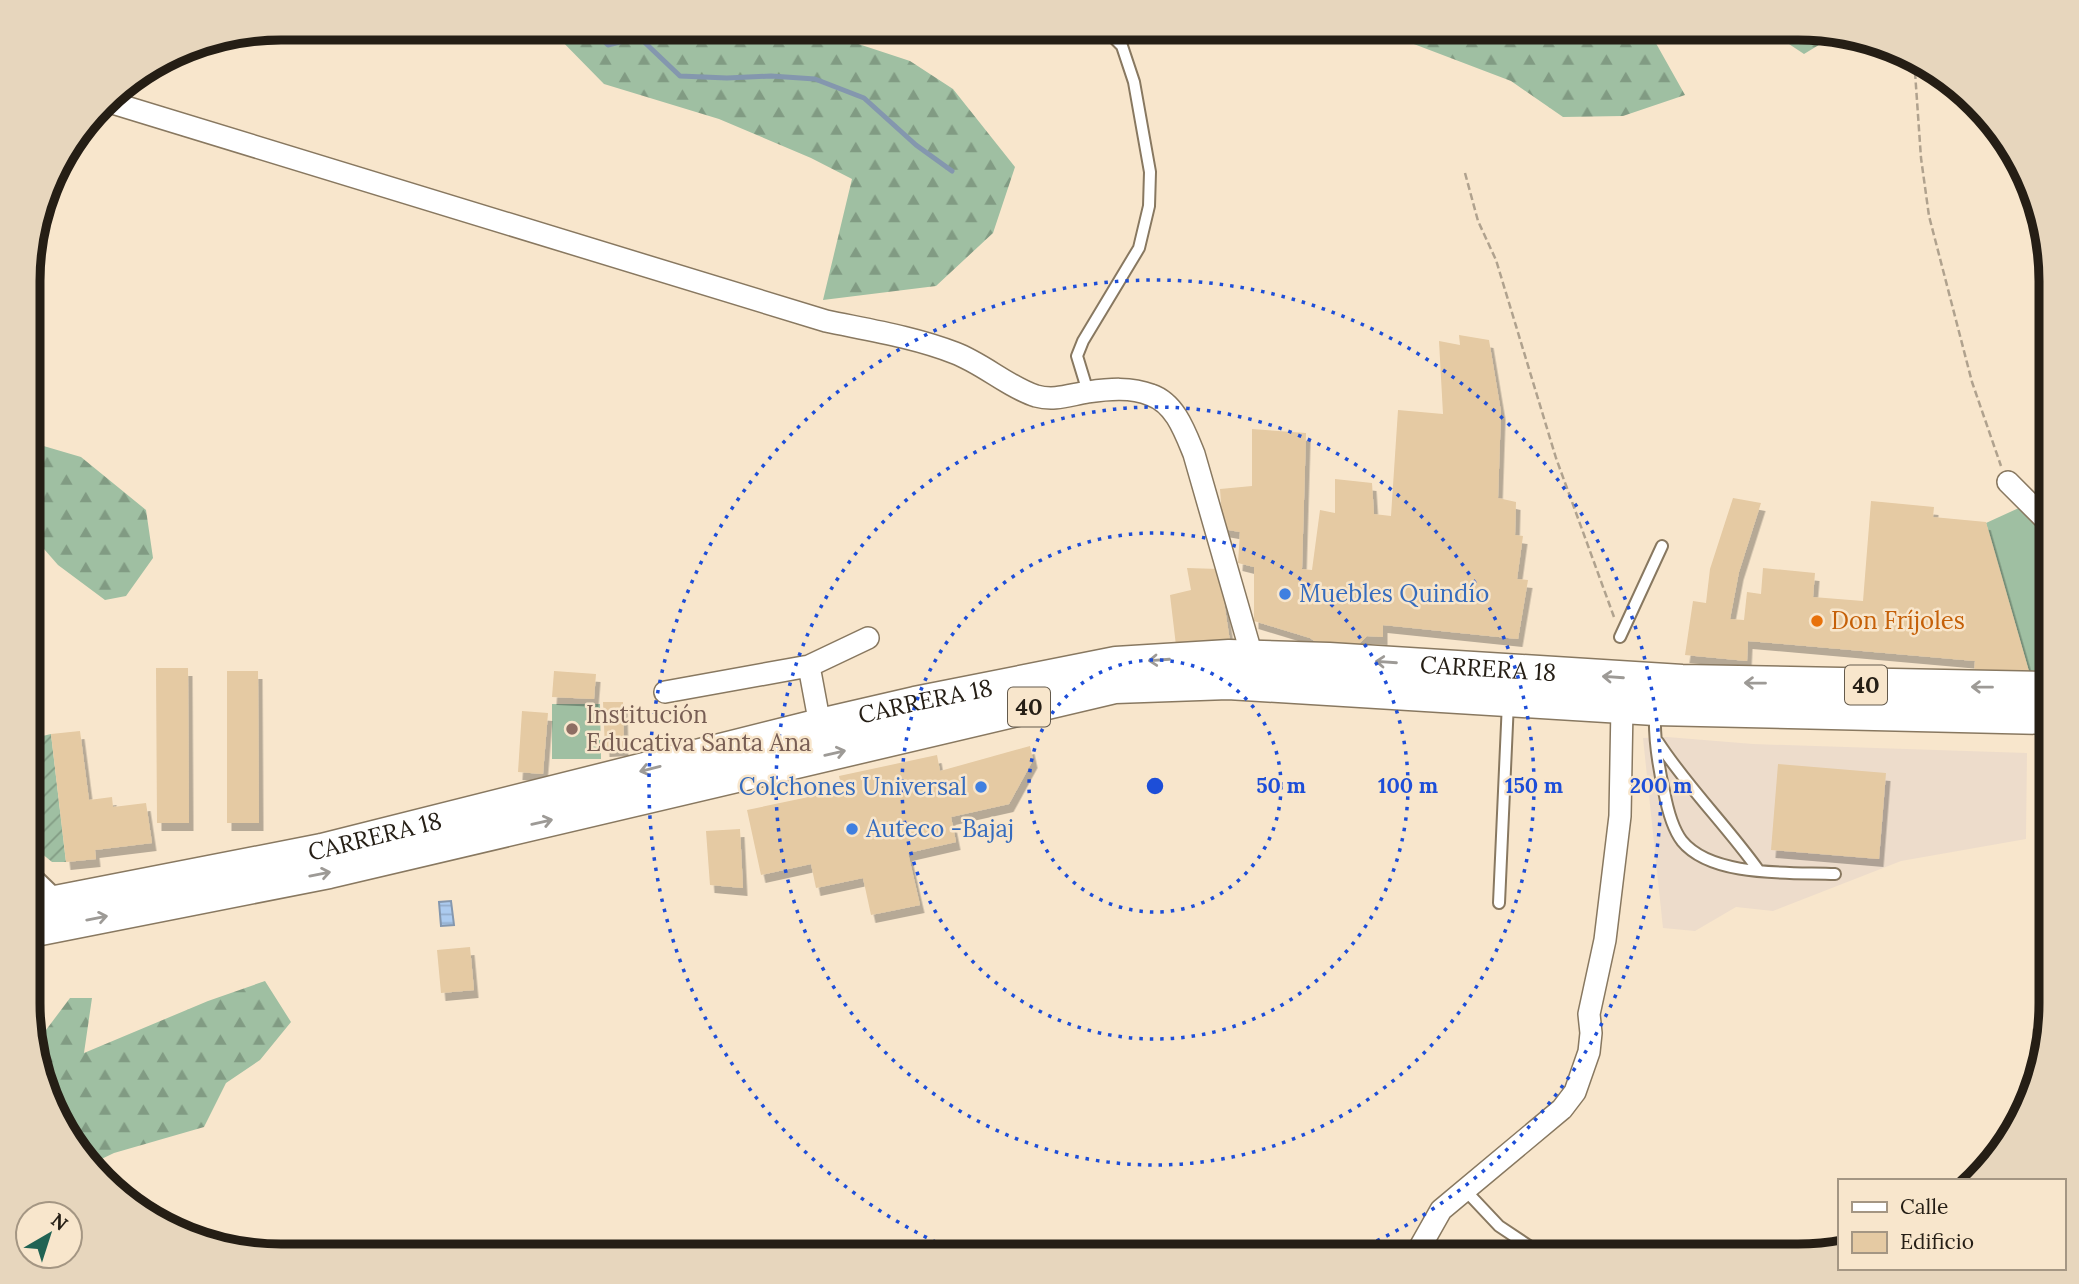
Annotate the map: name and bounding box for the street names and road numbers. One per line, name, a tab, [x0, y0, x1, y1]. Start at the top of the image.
street label: CARRERA 18	[1419, 649, 1557, 688]
road number: 40	[1845, 666, 1887, 705]
street label: CARRERA 18	[855, 672, 995, 731]
road number: 40	[1008, 688, 1050, 726]
street label: CARRERA 18	[305, 805, 445, 867]

